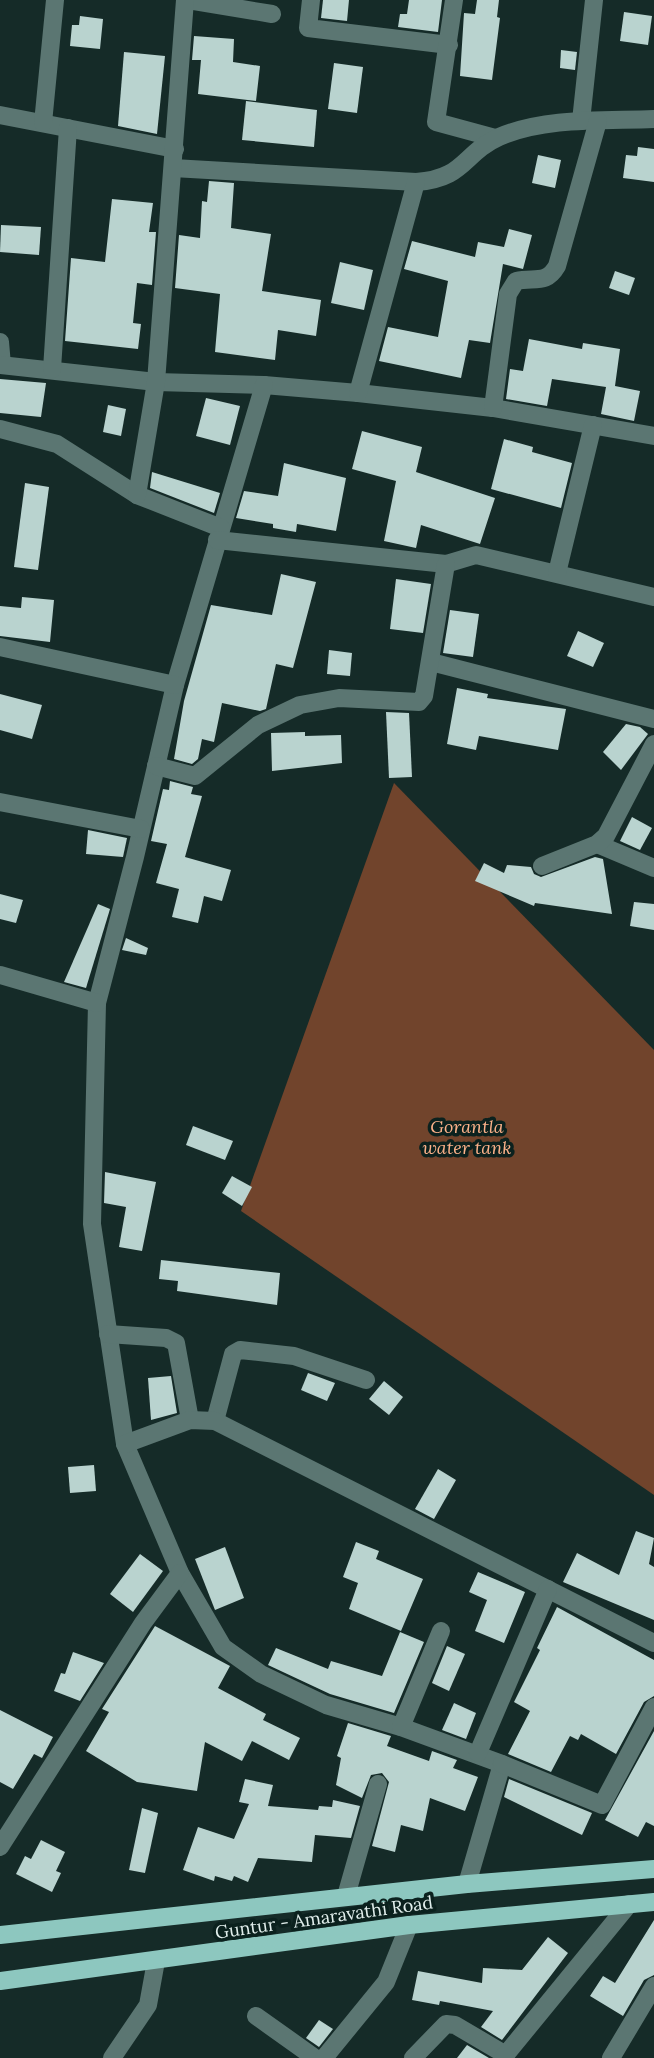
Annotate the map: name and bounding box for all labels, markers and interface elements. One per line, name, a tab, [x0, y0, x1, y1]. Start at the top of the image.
park label: Gorantla water tank	[422, 1115, 512, 1159]
street label: Guntur - Amaravathi Road	[214, 1890, 435, 1944]

